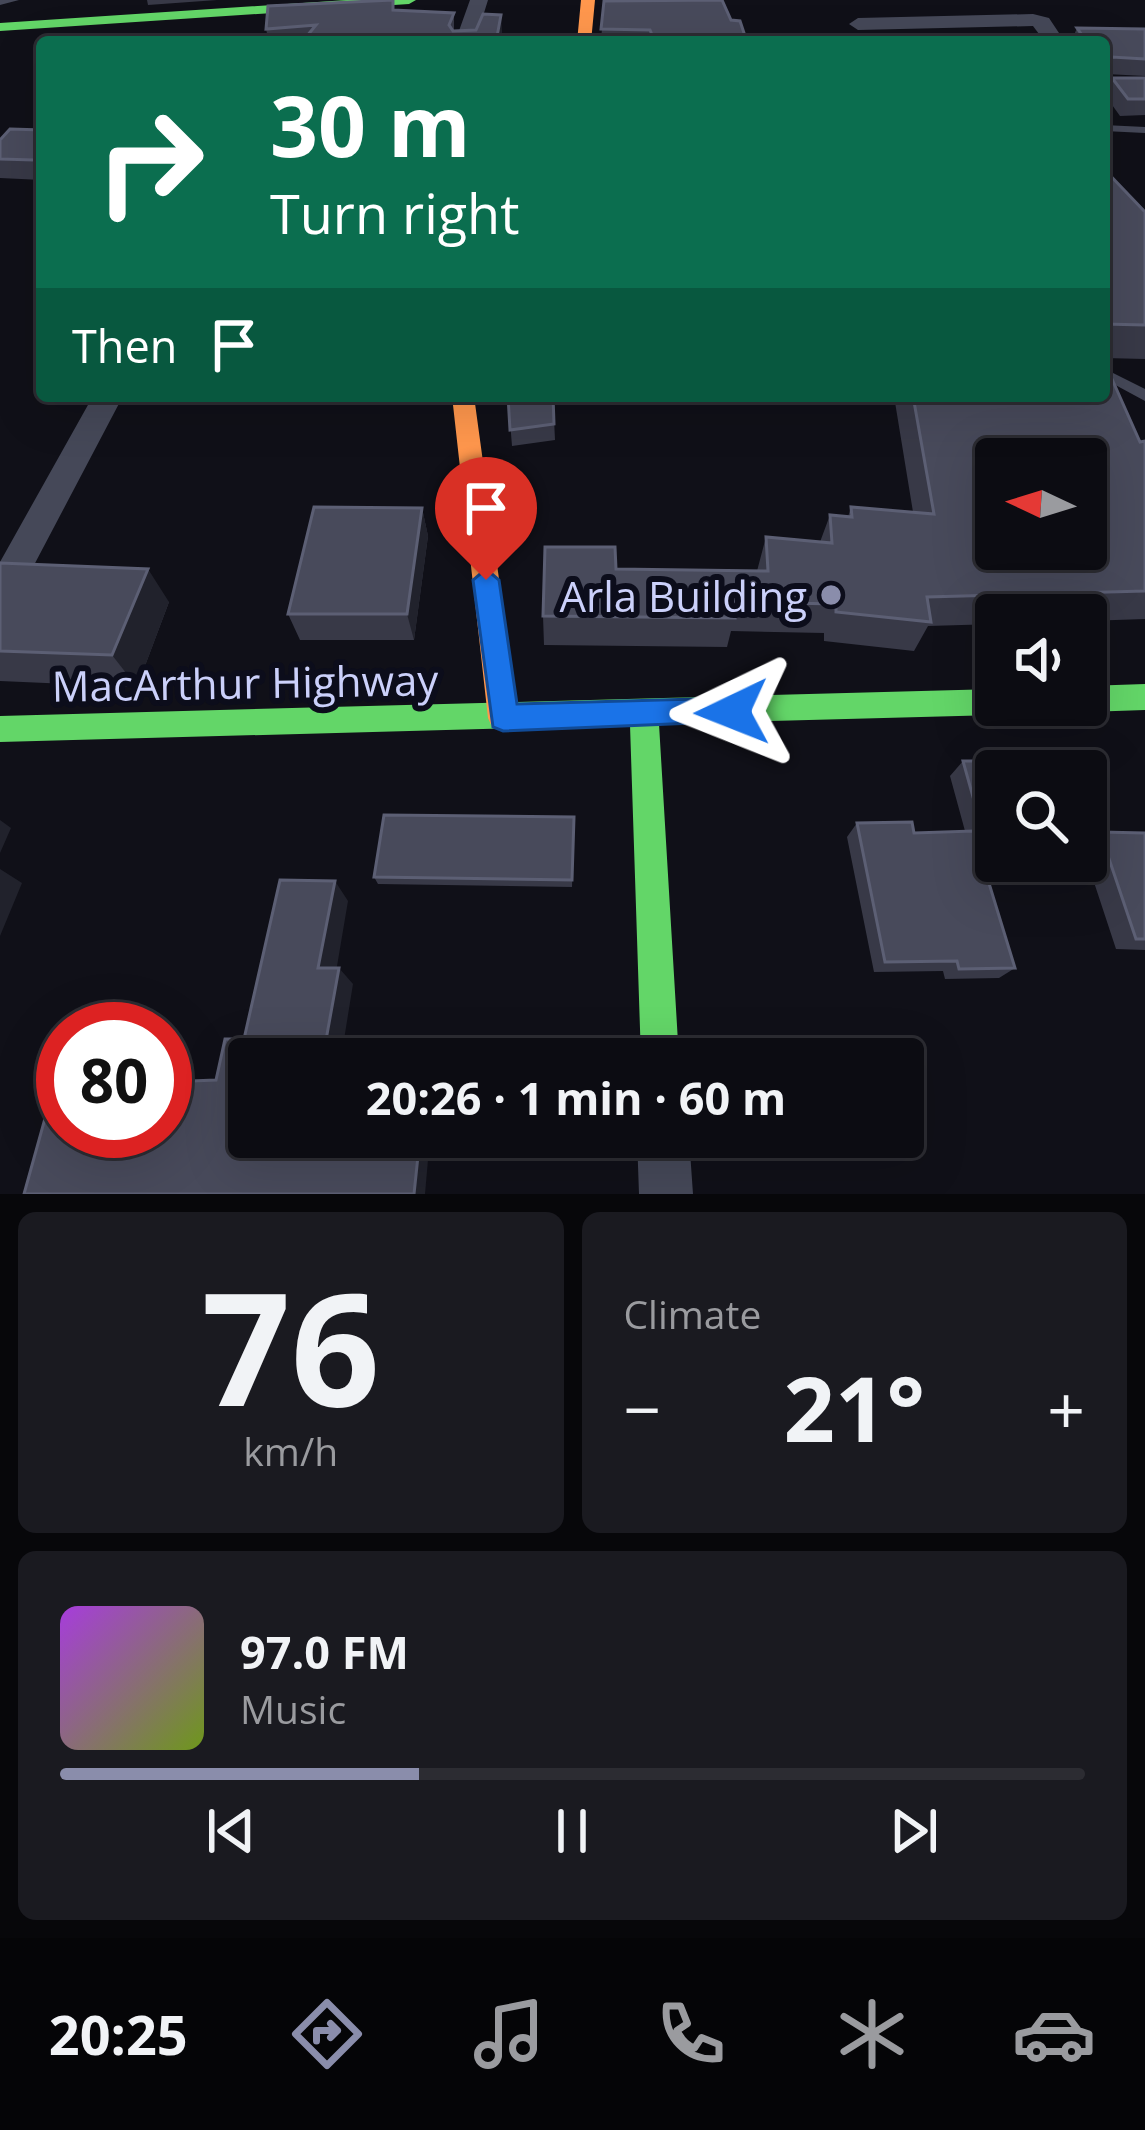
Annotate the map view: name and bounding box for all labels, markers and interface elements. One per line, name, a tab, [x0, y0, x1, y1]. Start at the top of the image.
text: 30 m	[270, 67, 470, 182]
icon: right	[72, 84, 228, 240]
text: Turn right	[270, 176, 519, 250]
icon: arrive	[201, 312, 267, 378]
text: Then	[72, 315, 177, 376]
north arrow	[975, 438, 1107, 570]
map controls	[975, 438, 1107, 882]
pin	[435, 457, 537, 580]
icon: arrive	[453, 475, 519, 541]
place label: Arla Building	[559, 567, 807, 624]
marker: Arla Building	[818, 582, 844, 608]
button: sound	[975, 594, 1107, 726]
position arrow	[669, 649, 795, 775]
street label: MacArthur Highway	[51, 650, 440, 714]
button: search	[975, 750, 1107, 882]
speed limit sign: 80	[36, 1002, 192, 1158]
text: 20:26 · 1 min · 60 m	[366, 1067, 786, 1128]
text: 76	[202, 1239, 380, 1452]
text: Climate	[624, 1287, 761, 1340]
text: 21°	[784, 1346, 925, 1468]
text: −	[624, 1363, 661, 1453]
text: +	[1047, 1363, 1085, 1453]
text: km/h	[243, 1424, 338, 1477]
text: 97.0 FM	[240, 1621, 409, 1682]
text: Music	[240, 1682, 346, 1735]
icon: previous	[198, 1798, 264, 1864]
icon: pause	[539, 1798, 605, 1864]
icon: next	[881, 1798, 947, 1864]
icon: directions	[285, 1992, 369, 2076]
icon: music	[467, 1992, 551, 2076]
icon: phone	[649, 1992, 733, 2076]
icon: climate	[830, 1992, 914, 2076]
icon: car	[1012, 1992, 1096, 2076]
text: 20:25	[49, 1997, 188, 2071]

